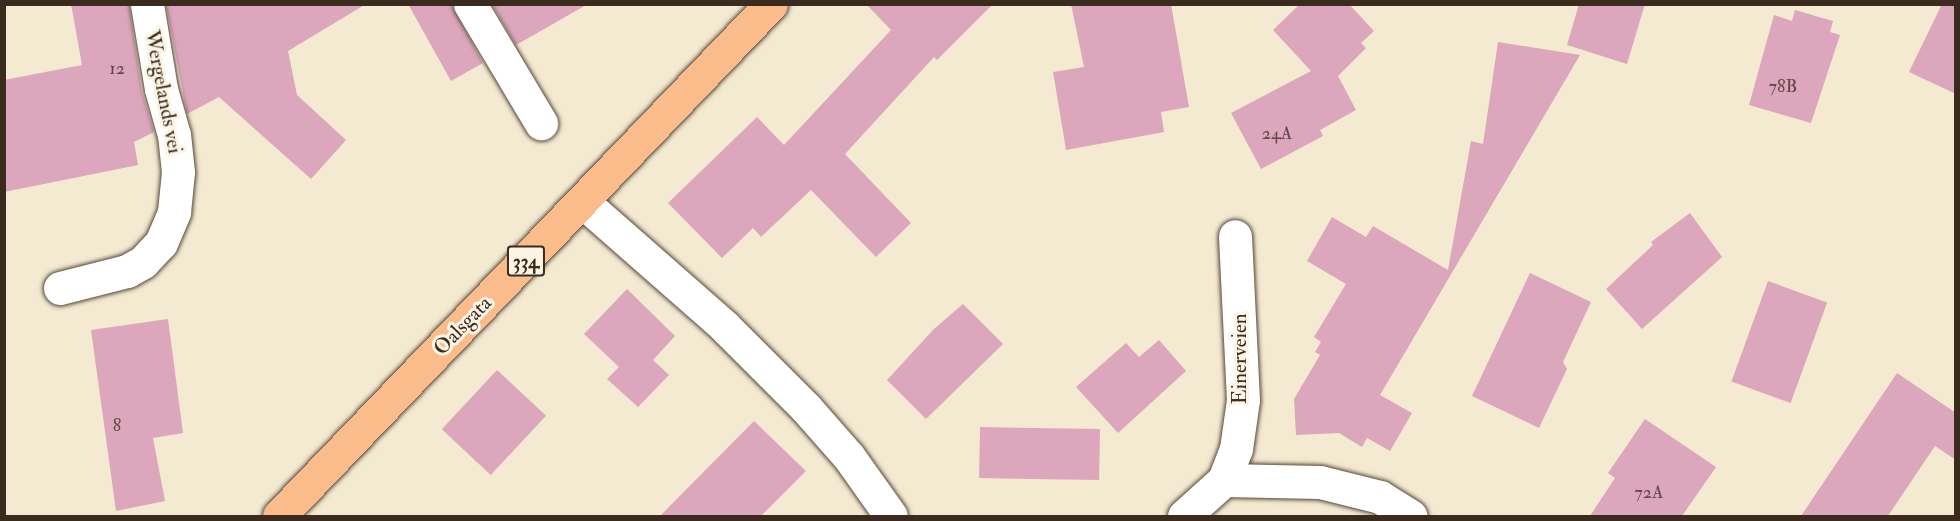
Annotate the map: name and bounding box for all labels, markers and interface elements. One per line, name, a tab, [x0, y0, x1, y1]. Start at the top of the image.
street label: Wergelands vei	[139, 28, 187, 156]
house number: 12	[109, 58, 125, 80]
house number: 78B	[1769, 76, 1797, 98]
house number: 24A	[1262, 123, 1292, 145]
road number: 334	[506, 244, 546, 278]
street label: Oalsgata	[429, 291, 497, 361]
street label: Einerveien	[1227, 313, 1253, 405]
house number: 8	[113, 415, 121, 437]
house number: 72A	[1635, 482, 1663, 504]

